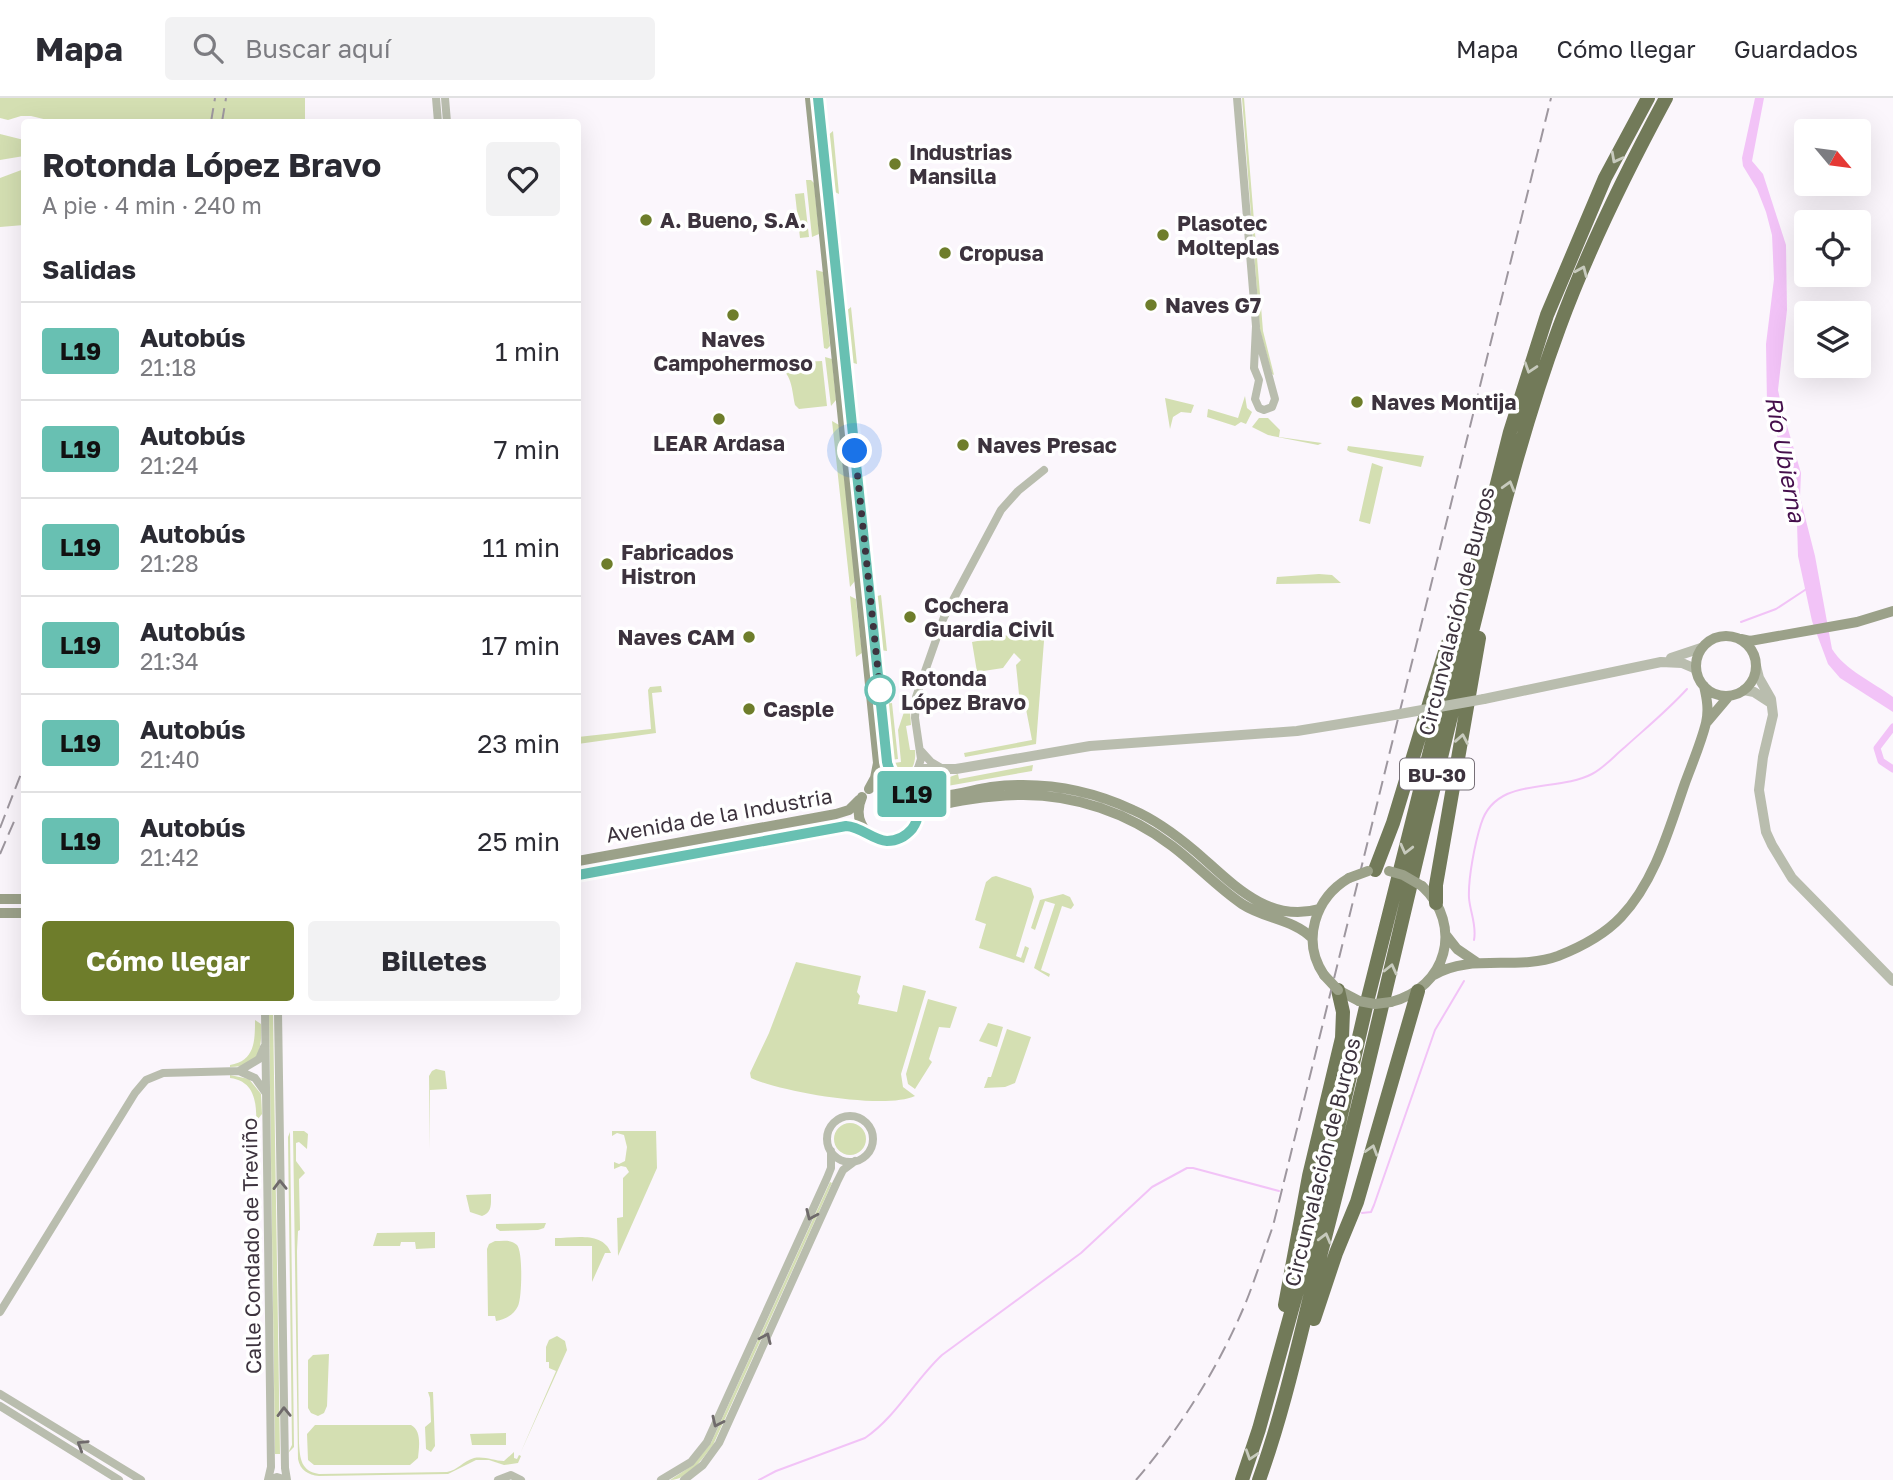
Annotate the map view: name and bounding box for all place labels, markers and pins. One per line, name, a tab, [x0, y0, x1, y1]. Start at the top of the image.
place label: Industrias Mansilla	[909, 139, 1012, 189]
marker: Industrias Mansilla	[887, 156, 903, 172]
place label: A. Bueno, S.A.	[660, 207, 806, 233]
place label: Plasotec Molteplas	[1177, 210, 1280, 260]
marker: A. Bueno, S.A.	[638, 212, 654, 228]
marker: Plasotec Molteplas	[1155, 227, 1171, 243]
place label: Cropusa	[959, 240, 1044, 266]
marker: Cropusa	[937, 245, 953, 261]
place label: Naves G7	[1165, 292, 1261, 318]
marker: Naves G7	[1143, 297, 1159, 313]
marker: Naves Campohermoso	[725, 307, 741, 323]
place label: Naves Campohermoso	[653, 326, 813, 376]
place label: Naves Montija	[1371, 389, 1516, 415]
marker: Naves Montija	[1349, 394, 1365, 410]
marker: LEAR Ardasa	[711, 411, 727, 427]
place label: LEAR Ardasa	[653, 430, 785, 456]
place label: Naves Presac	[977, 432, 1117, 458]
marker: Naves Presac	[955, 437, 971, 453]
place label: Fabricados Histron	[621, 539, 734, 589]
marker: Fabricados Histron	[599, 556, 615, 572]
place label: Cochera Guardia Civil	[924, 592, 1054, 642]
marker: Cochera Guardia Civil	[902, 609, 918, 625]
place label: Naves CAM	[618, 624, 735, 650]
marker: Naves CAM	[741, 629, 757, 645]
place label: Rotonda López Bravo	[901, 665, 1026, 715]
marker: Rotonda López Bravo	[865, 675, 895, 705]
place label: Casple	[763, 696, 834, 722]
marker: Casple	[741, 701, 757, 717]

